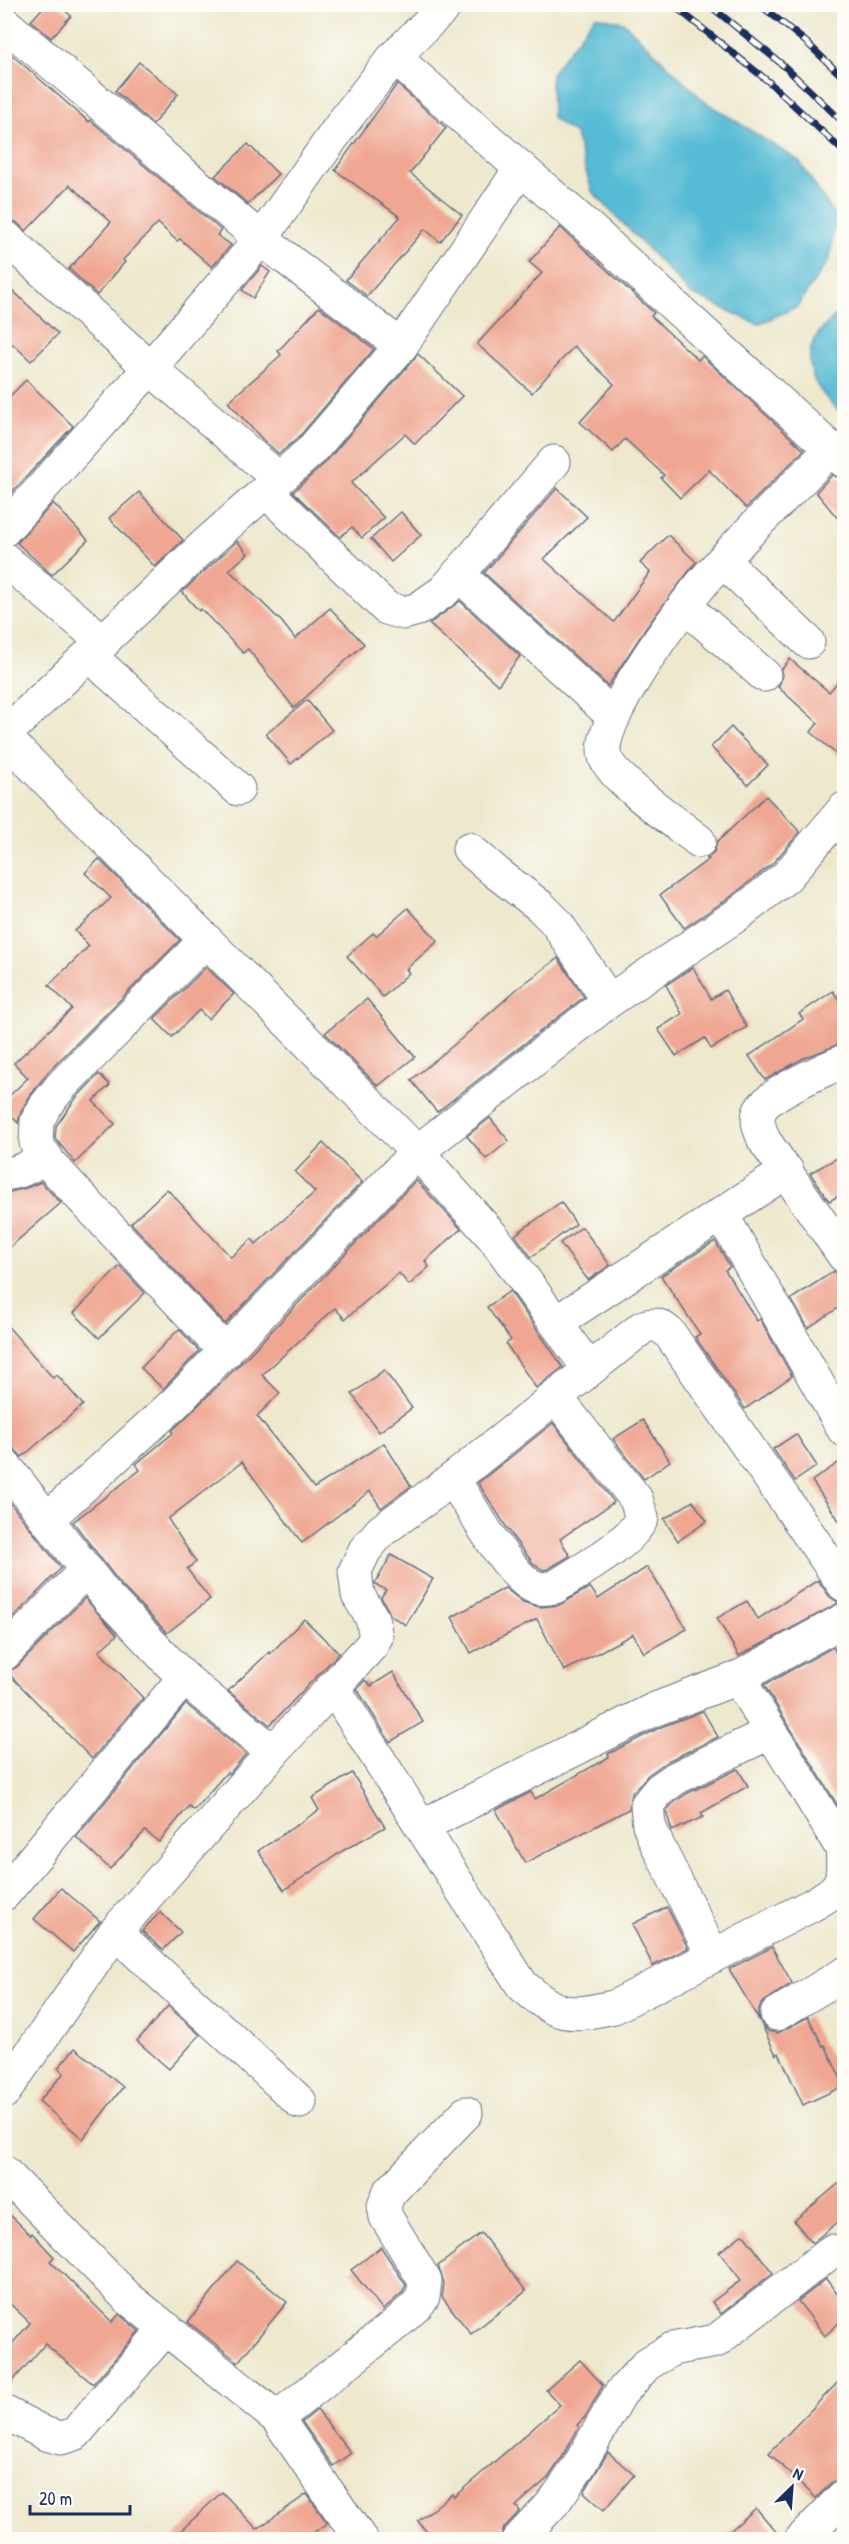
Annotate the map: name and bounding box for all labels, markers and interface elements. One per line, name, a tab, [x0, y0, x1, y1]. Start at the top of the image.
north arrow	[762, 2457, 822, 2517]
text: N	[790, 2462, 807, 2485]
scale bar	[30, 2478, 130, 2516]
text: 20 m	[39, 2486, 72, 2511]

